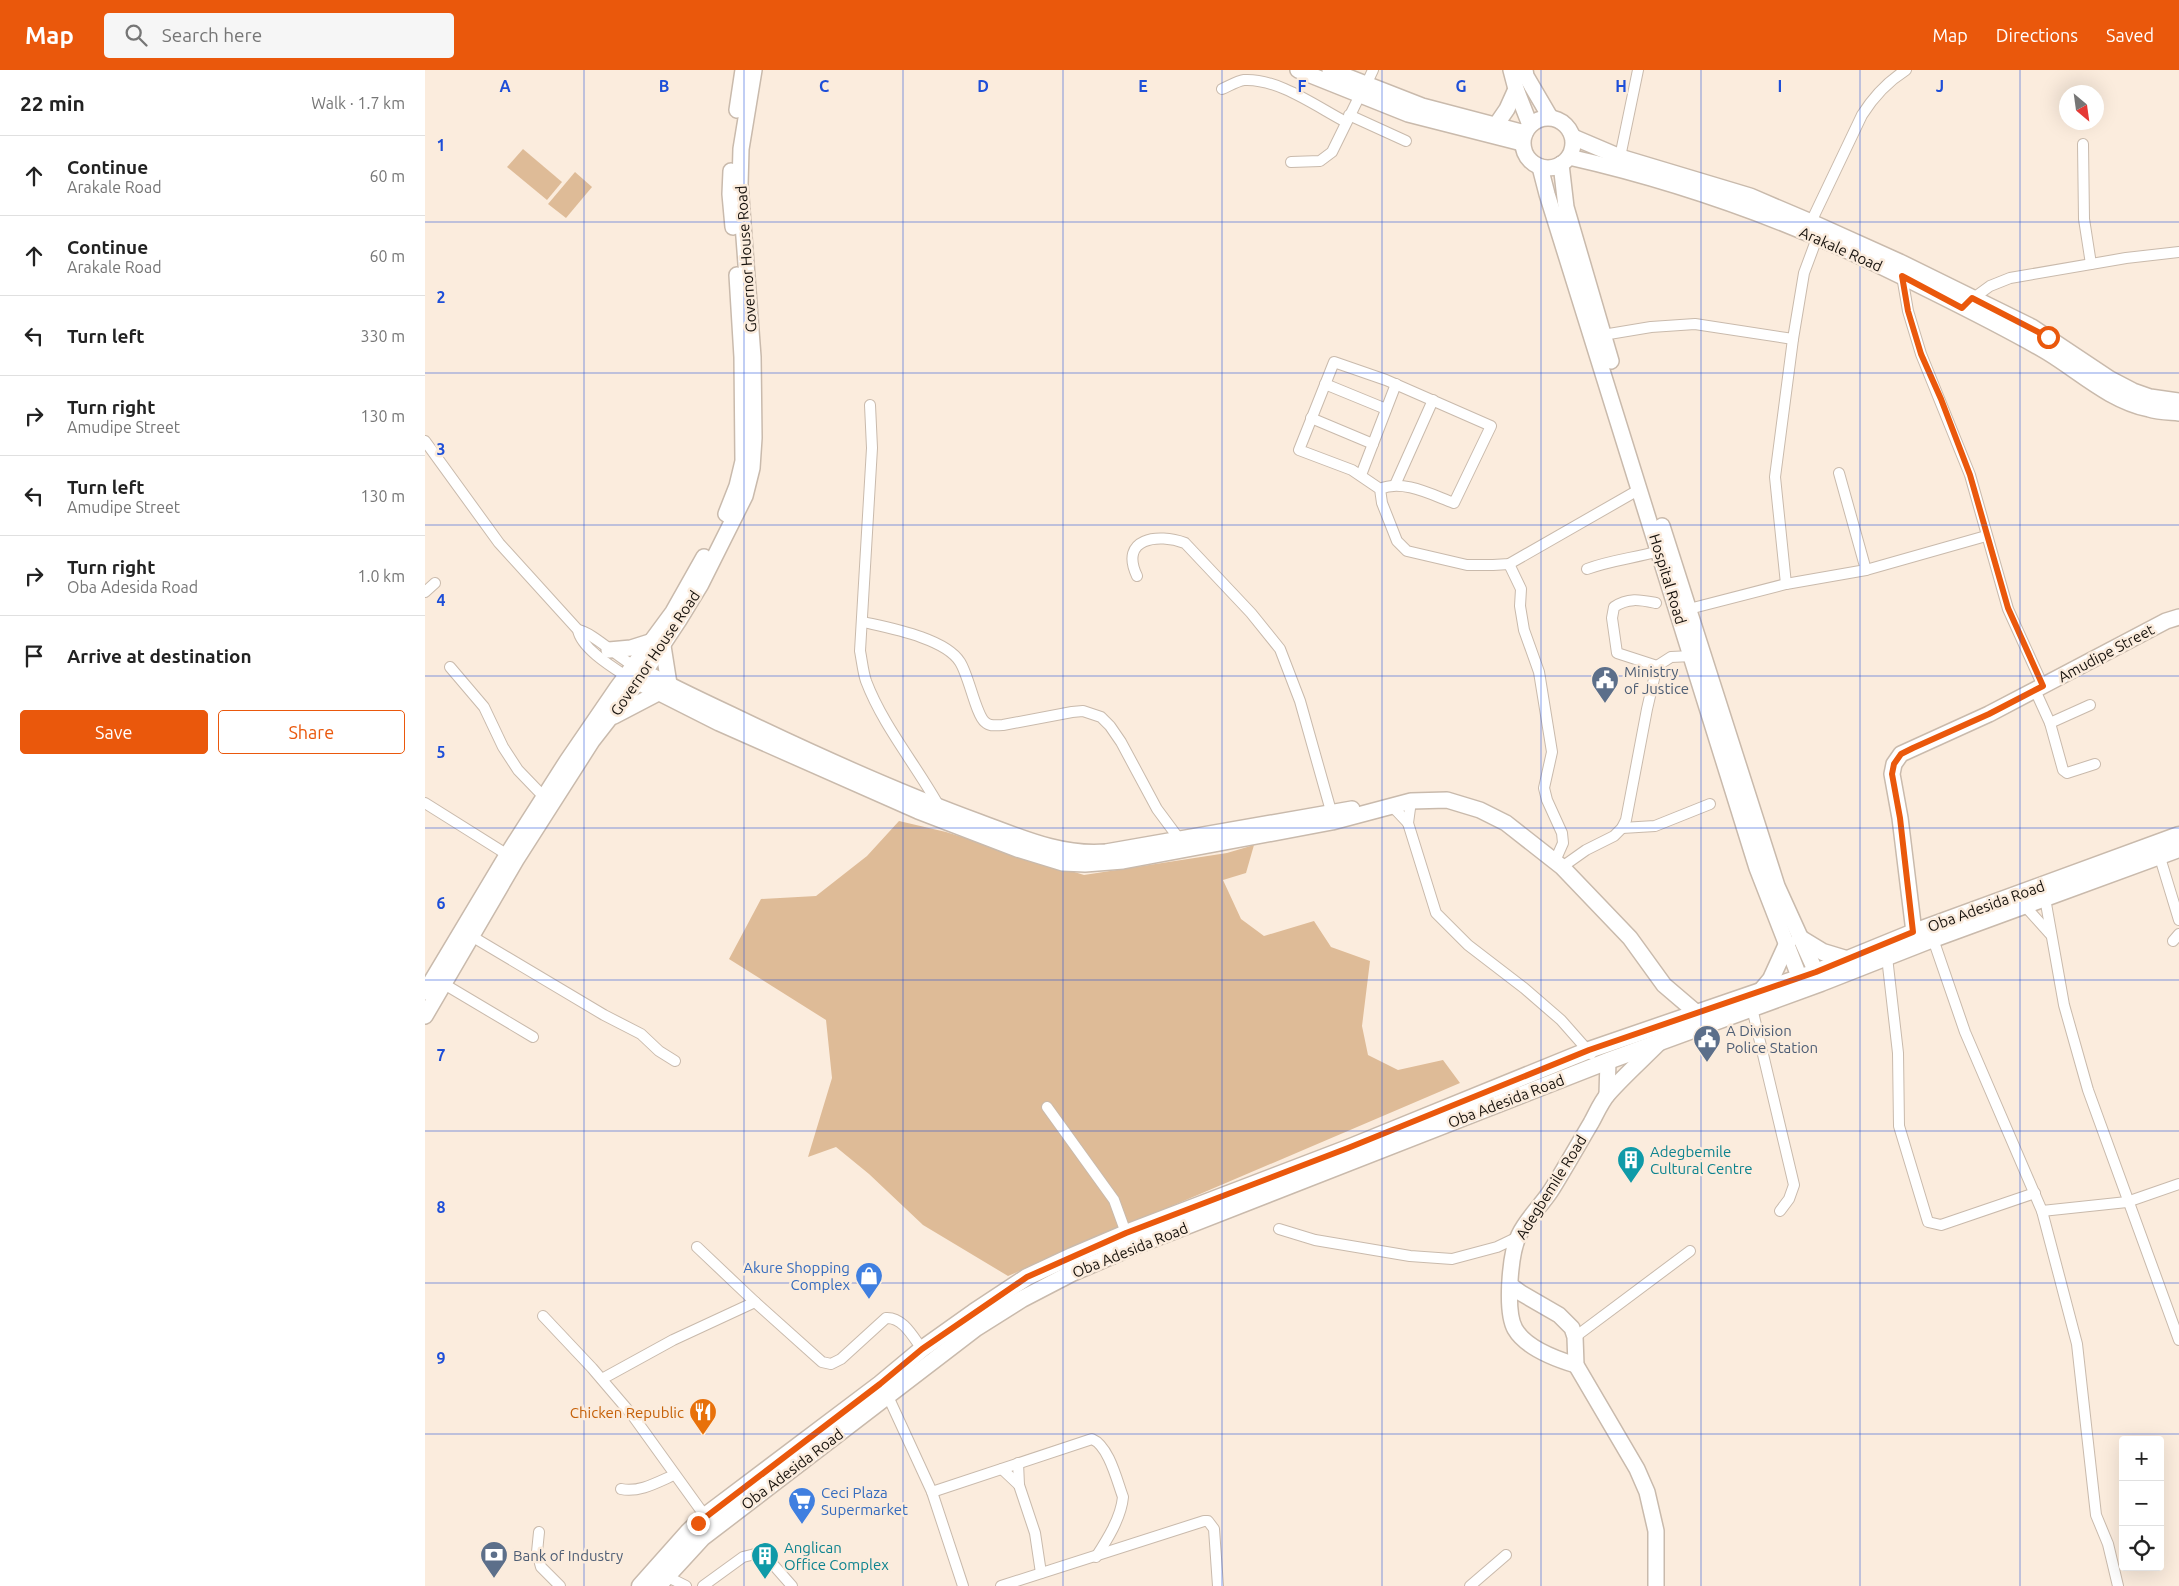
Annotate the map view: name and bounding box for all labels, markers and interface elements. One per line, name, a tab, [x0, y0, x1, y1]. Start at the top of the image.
search box	[104, 13, 454, 58]
icon: search	[122, 21, 150, 49]
text: Map	[25, 22, 74, 49]
text: Search here	[162, 24, 262, 46]
text: Map	[1932, 25, 1968, 45]
text: Directions	[1996, 25, 2078, 45]
text: Saved	[2106, 25, 2154, 45]
text: A	[499, 77, 511, 95]
text: B	[659, 77, 669, 95]
text: C	[819, 77, 829, 95]
text: D	[977, 77, 989, 95]
text: E	[1138, 77, 1148, 95]
text: F	[1298, 77, 1307, 95]
text: G	[1455, 77, 1467, 95]
text: H	[1615, 77, 1627, 95]
text: I	[1778, 77, 1782, 95]
text: J	[1936, 77, 1944, 95]
north arrow	[2059, 85, 2104, 130]
text: 22 min	[20, 91, 85, 115]
text: Walk · 1.7 km	[311, 94, 405, 112]
text: 1	[436, 136, 446, 154]
text: Continue	[67, 156, 148, 178]
icon: ahead	[20, 162, 48, 190]
text: 60 m	[369, 167, 405, 185]
text: Arakale Road	[67, 178, 162, 196]
street label: Governor House Road	[732, 185, 760, 333]
street label: Arakale Road	[1797, 223, 1885, 275]
text: Continue	[67, 236, 148, 258]
icon: ahead	[20, 242, 48, 270]
text: 60 m	[369, 247, 405, 265]
text: Arakale Road	[67, 258, 162, 276]
text: 2	[436, 288, 446, 306]
icon: left	[20, 322, 48, 350]
text: Turn left	[67, 325, 145, 347]
route start	[2037, 326, 2060, 349]
text: 330 m	[360, 327, 405, 345]
text: Turn right	[67, 396, 155, 418]
icon: right	[20, 402, 48, 430]
text: 130 m	[360, 407, 405, 425]
text: Amudipe Street	[67, 418, 180, 436]
text: 3	[436, 440, 446, 458]
text: Turn left	[67, 476, 145, 498]
icon: left	[20, 482, 48, 510]
text: 130 m	[360, 487, 405, 505]
text: Amudipe Street	[67, 498, 180, 516]
street label: Hospital Road	[1646, 532, 1690, 626]
text: Turn right	[67, 556, 155, 578]
icon: right	[20, 562, 48, 590]
text: 1.0 km	[357, 567, 405, 585]
text: Oba Adesida Road	[67, 578, 198, 596]
street label: Governor House Road	[607, 587, 703, 719]
text: 4	[436, 591, 446, 609]
street label: Amudipe Street	[2055, 621, 2157, 685]
icon: arrive	[20, 642, 48, 670]
text: Arrive at destination	[67, 645, 252, 667]
place label: Ministry of Justice	[1624, 663, 1689, 697]
public building icon: Ministry of Justice	[1590, 665, 1620, 704]
button: Save	[20, 710, 208, 754]
button: Share	[218, 710, 405, 754]
text: 5	[436, 743, 446, 761]
street label: Oba Adesida Road	[1925, 877, 2047, 935]
text: 6	[436, 894, 446, 912]
place label: A Division Police Station	[1726, 1022, 1818, 1056]
public building icon: A Division Police Station	[1692, 1024, 1722, 1063]
text: 7	[436, 1046, 446, 1064]
street label: Oba Adesida Road	[1446, 1071, 1566, 1131]
street label: Adegbemile Road	[1512, 1132, 1590, 1242]
place label: Adegbemile Cultural Centre	[1650, 1143, 1753, 1177]
building icon: Adegbemile Cultural Centre	[1616, 1145, 1646, 1184]
text: 8	[436, 1198, 446, 1216]
street label: Oba Adesida Road	[1070, 1219, 1190, 1281]
place label: Akure Shopping Complex	[743, 1259, 850, 1293]
shop icon: Akure Shopping Complex	[854, 1261, 884, 1300]
text: 9	[436, 1349, 446, 1367]
restaurant icon: Chicken Republic	[688, 1397, 718, 1436]
place label: Chicken Republic	[570, 1404, 684, 1421]
street label: Oba Adesida Road	[738, 1425, 846, 1513]
map controls	[2119, 1436, 2164, 1571]
button: +	[2119, 1436, 2164, 1481]
button: −	[2119, 1481, 2164, 1526]
place label: Ceci Plaza Supermarket	[821, 1484, 908, 1518]
supermarket icon: Ceci Plaza Supermarket	[787, 1486, 817, 1525]
route end	[687, 1512, 710, 1535]
button: locate	[2119, 1526, 2164, 1571]
place label: Anglican Office Complex	[784, 1539, 889, 1573]
bank icon: Bank of Industry	[479, 1540, 509, 1579]
building icon: Anglican Office Complex	[750, 1541, 780, 1580]
place label: Bank of Industry	[513, 1547, 623, 1564]

